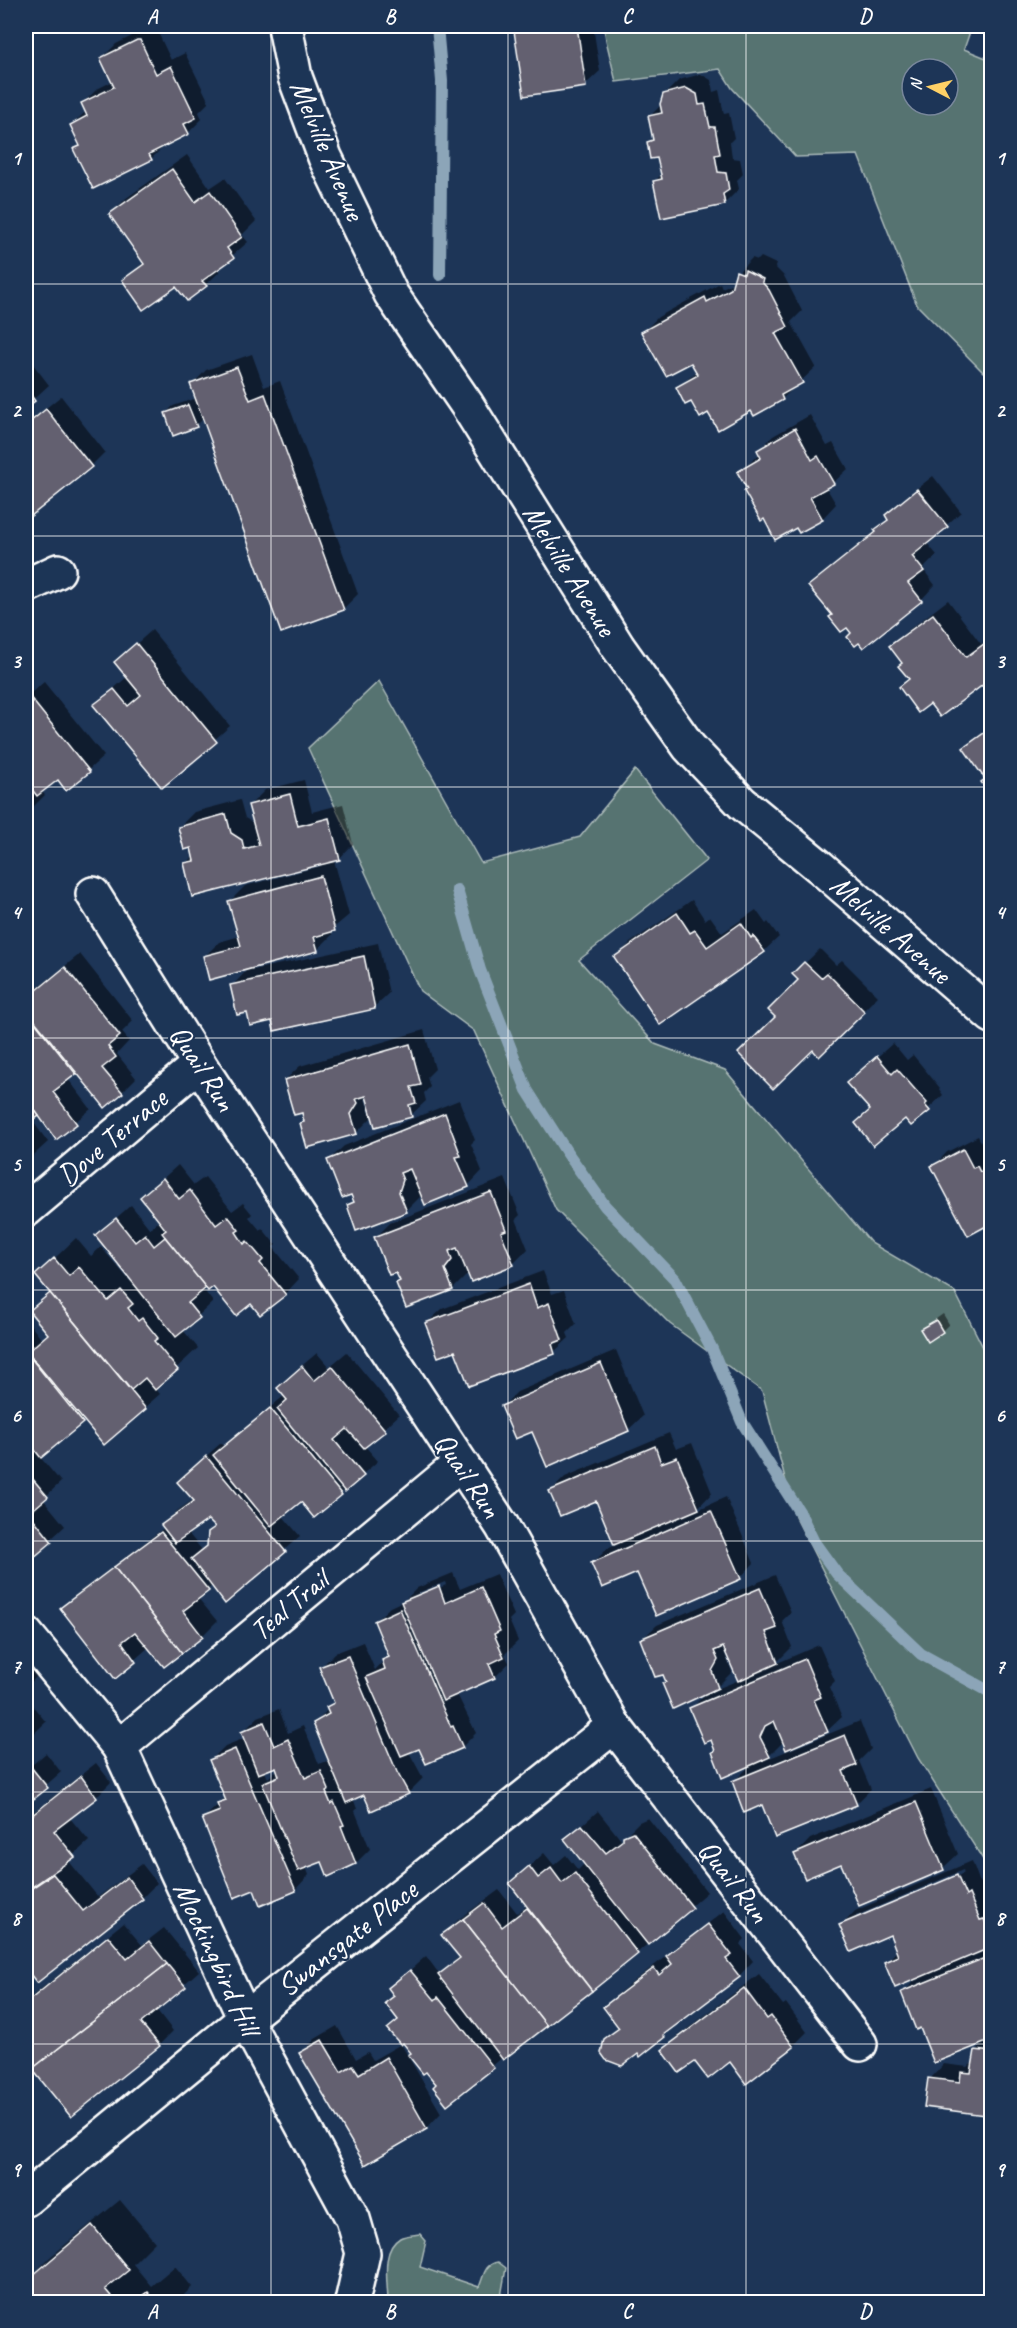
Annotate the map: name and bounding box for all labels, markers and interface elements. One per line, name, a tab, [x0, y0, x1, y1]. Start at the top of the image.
text: A	[147, 4, 159, 29]
text: B	[385, 4, 397, 29]
text: C	[622, 4, 634, 29]
text: D	[859, 4, 873, 29]
north arrow	[900, 57, 960, 117]
street label: Melville Avenue	[281, 74, 375, 228]
text: N	[906, 76, 927, 91]
text: 1	[12, 146, 23, 171]
text: 1	[996, 146, 1007, 171]
text: 2	[12, 398, 23, 423]
text: 2	[996, 398, 1007, 423]
street label: Melville Avenue	[515, 497, 627, 645]
text: 3	[12, 649, 23, 674]
text: 3	[996, 649, 1007, 674]
street label: Melville Avenue	[822, 866, 961, 994]
text: 4	[12, 900, 24, 925]
text: 4	[996, 900, 1008, 925]
street label: Quail Run	[161, 1018, 245, 1119]
street label: Dove Terrace	[49, 1078, 177, 1194]
text: 5	[12, 1152, 23, 1177]
text: 5	[996, 1152, 1007, 1177]
text: 6	[11, 1403, 22, 1428]
text: 6	[995, 1403, 1006, 1428]
street label: Quail Run	[425, 1425, 511, 1526]
street label: Teal Trail	[242, 1558, 340, 1649]
text: 7	[12, 1654, 23, 1679]
text: 7	[996, 1654, 1007, 1679]
street label: Quail Run	[690, 1832, 779, 1931]
street label: Swansgate Place	[269, 1870, 427, 2005]
street label: Mockingbird Hill	[165, 1875, 271, 2045]
text: 8	[12, 1906, 24, 1931]
text: 8	[996, 1906, 1008, 1931]
text: 9	[12, 2157, 23, 2182]
text: 9	[996, 2157, 1007, 2182]
text: A	[147, 2299, 159, 2324]
text: B	[385, 2299, 397, 2324]
text: C	[622, 2299, 634, 2324]
text: D	[859, 2299, 873, 2324]

